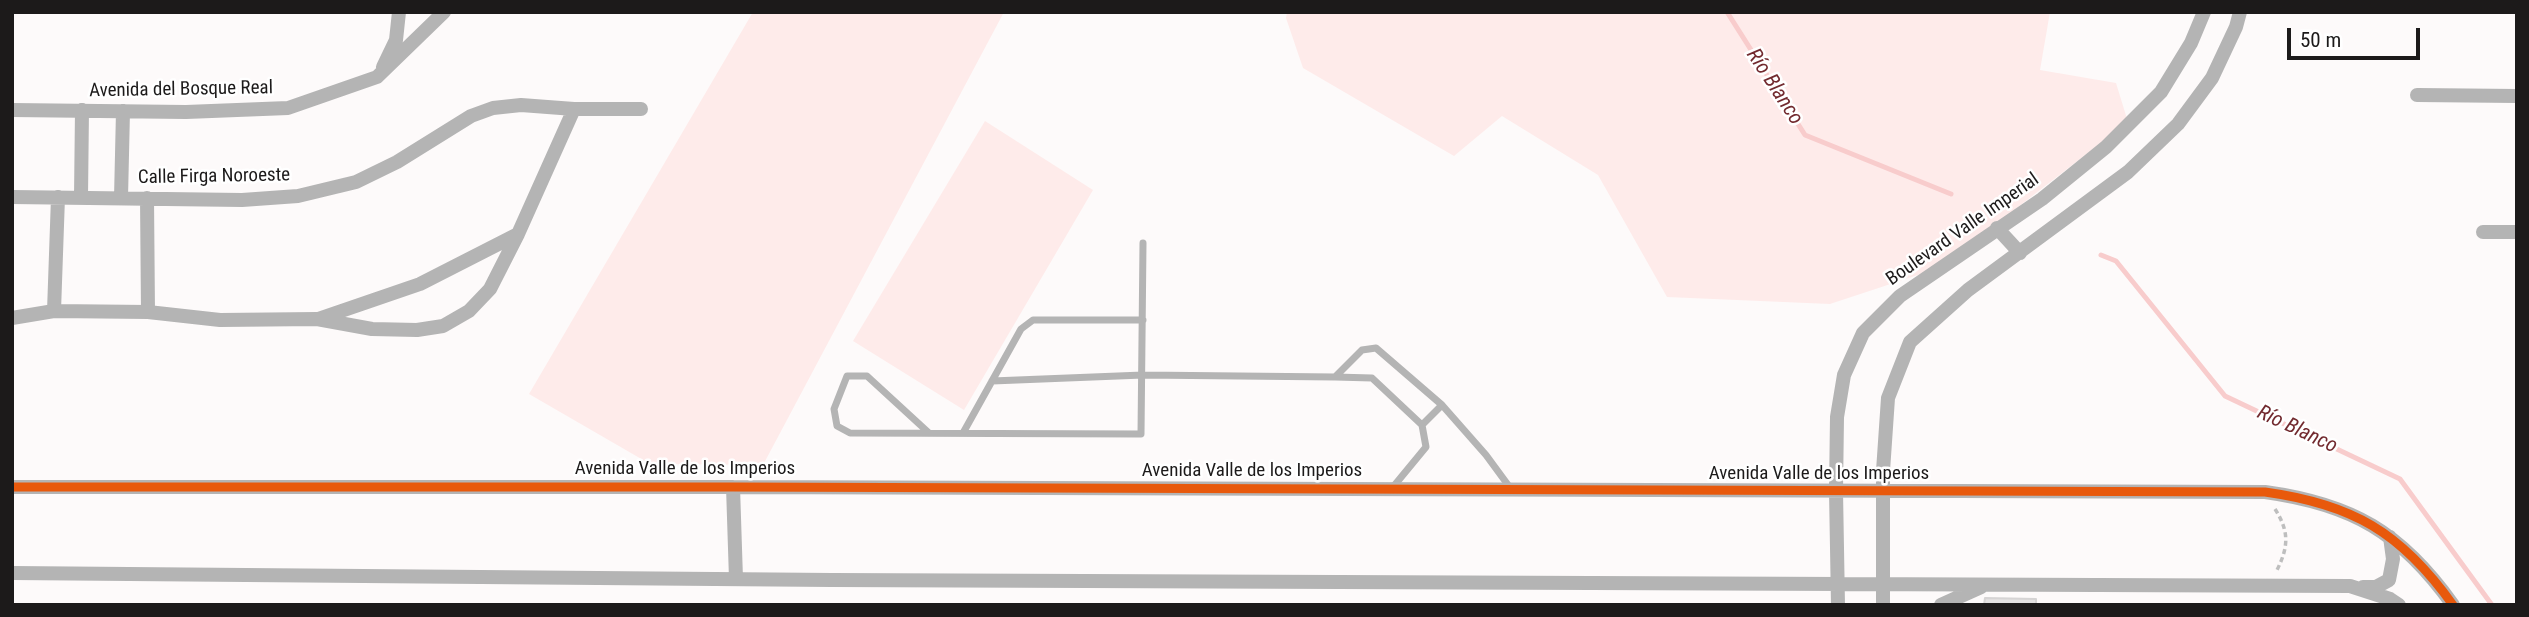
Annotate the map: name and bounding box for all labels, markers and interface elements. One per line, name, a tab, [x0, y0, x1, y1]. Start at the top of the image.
scale bar	[2291, 14, 2424, 58]
text: 50 m	[2300, 28, 2341, 52]
water label: Río Blanco	[1740, 44, 1808, 130]
street label: Avenida del Bosque Real	[89, 77, 273, 103]
street label: Calle Firga Noroeste	[138, 164, 290, 190]
street label: Boulevard Valle Imperial	[1882, 169, 2044, 291]
water label: Río Blanco	[2253, 400, 2341, 460]
street label: Avenida Valle de los Imperios	[575, 458, 795, 480]
street label: Avenida Valle de los Imperios	[1142, 460, 1362, 482]
street label: Avenida Valle de los Imperios	[1709, 463, 1929, 485]

